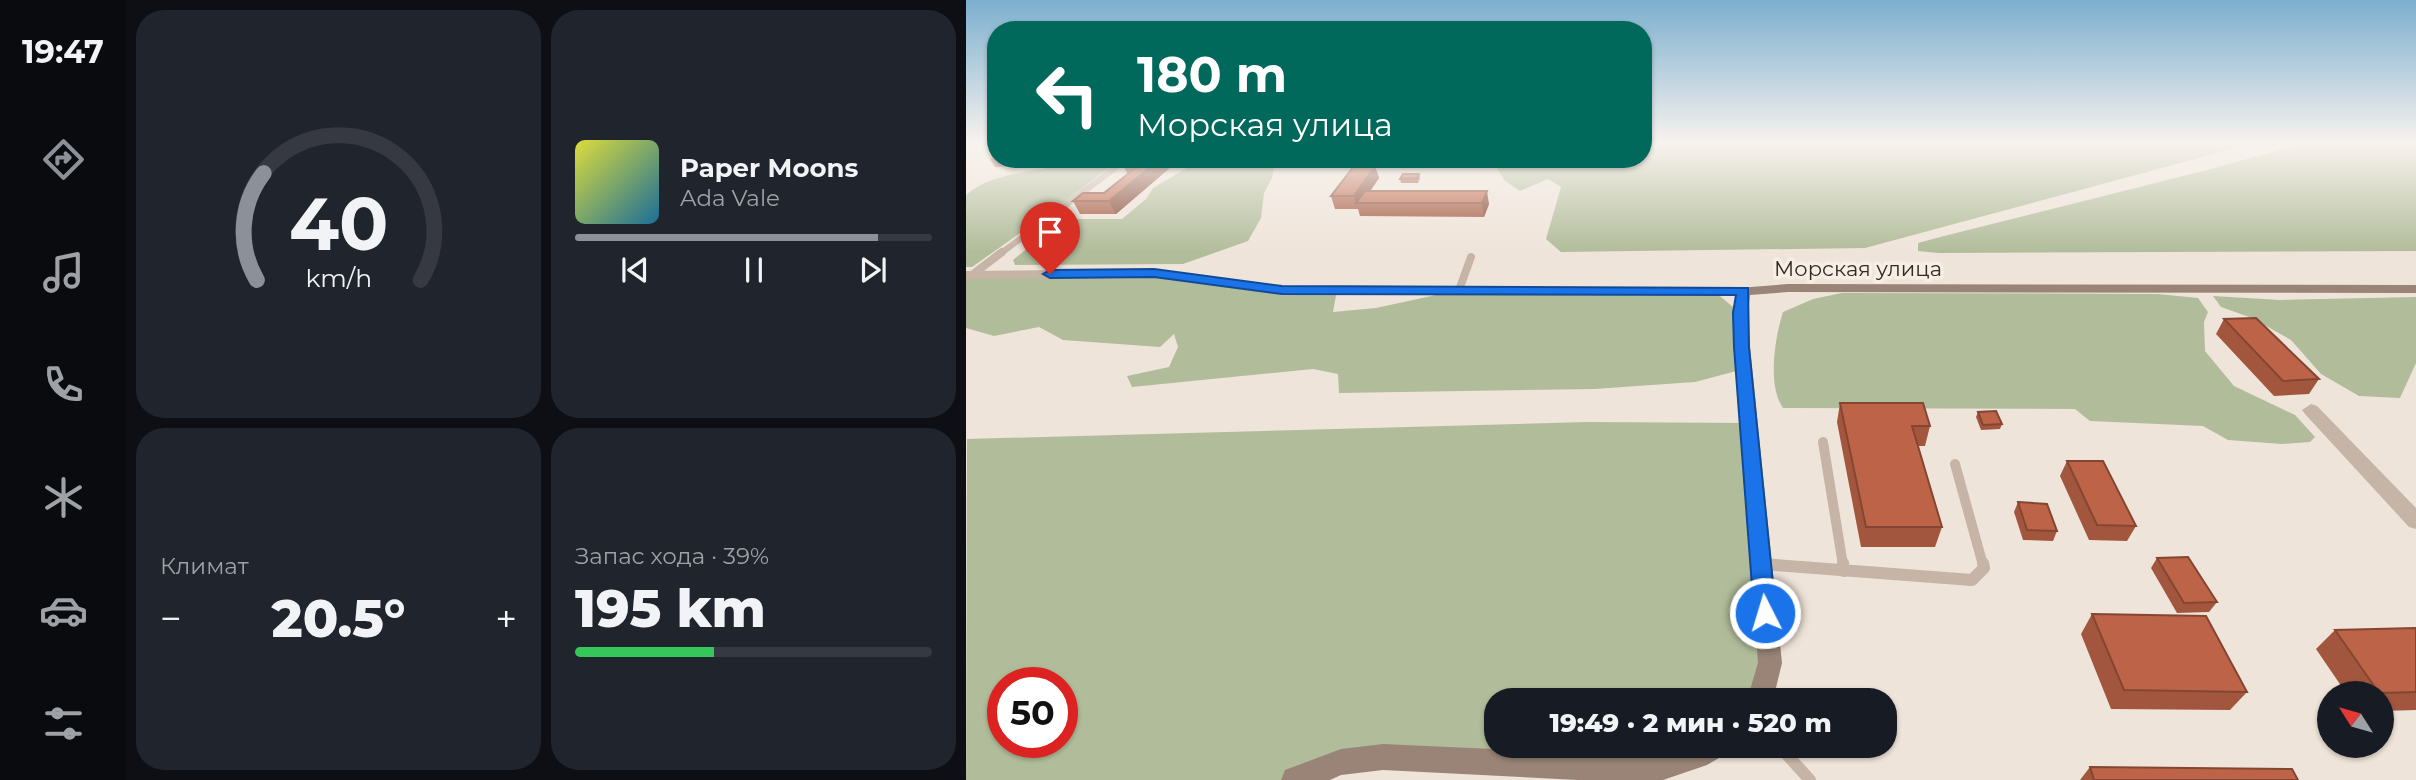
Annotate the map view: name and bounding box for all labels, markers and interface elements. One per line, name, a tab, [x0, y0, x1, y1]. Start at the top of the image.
text: 19:47	[22, 32, 104, 71]
text: 180 m	[1137, 45, 1287, 104]
icon: left	[1022, 49, 1113, 140]
text: Морская улица	[1137, 105, 1393, 144]
icon: directions	[39, 135, 88, 184]
text: Paper Moons	[680, 152, 858, 184]
text: 40	[289, 181, 388, 269]
text: Ada Vale	[680, 184, 780, 212]
pin	[1020, 202, 1080, 274]
icon: arrive	[1031, 213, 1069, 251]
icon: music	[39, 248, 88, 297]
icon: previous	[616, 251, 654, 289]
icon: pause	[735, 251, 773, 289]
icon: next	[854, 251, 892, 289]
street label: Морская улица	[1774, 256, 1942, 281]
text: km/h	[305, 263, 372, 293]
icon: phone	[39, 360, 88, 409]
icon: climate	[39, 473, 88, 522]
text: Запас хода · 39%	[575, 542, 769, 570]
text: Климат	[160, 552, 249, 580]
position arrow	[1728, 576, 1802, 650]
text: 195 km	[575, 577, 766, 640]
icon: car	[39, 586, 88, 635]
text: 20.5°	[272, 587, 405, 650]
text: −	[160, 595, 182, 642]
text: +	[495, 595, 517, 642]
speed limit sign: 50	[987, 667, 1078, 758]
north arrow	[2317, 681, 2394, 758]
map controls	[2317, 681, 2394, 758]
icon: filters	[39, 699, 88, 748]
text: 19:49 · 2 мин · 520 m	[1549, 707, 1832, 739]

